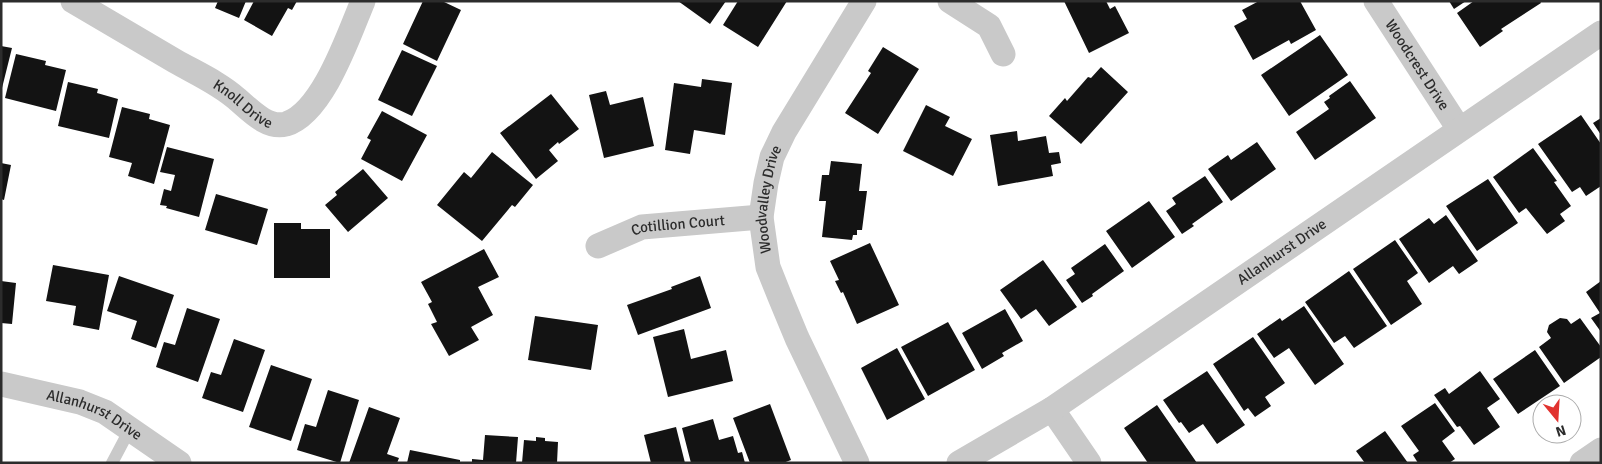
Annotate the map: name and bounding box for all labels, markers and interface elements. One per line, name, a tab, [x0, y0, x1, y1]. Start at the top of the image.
street label: Woodcrest Drive	[1381, 16, 1453, 113]
street label: Knoll Drive	[210, 75, 275, 132]
street label: Woodvalley Drive	[752, 142, 785, 255]
street label: Cotillion Court	[628, 211, 726, 240]
street label: Allanhurst Drive	[1234, 215, 1330, 289]
street label: Allanhurst Drive	[45, 386, 146, 444]
north arrow	[1532, 394, 1582, 444]
text: N	[1554, 421, 1568, 440]

